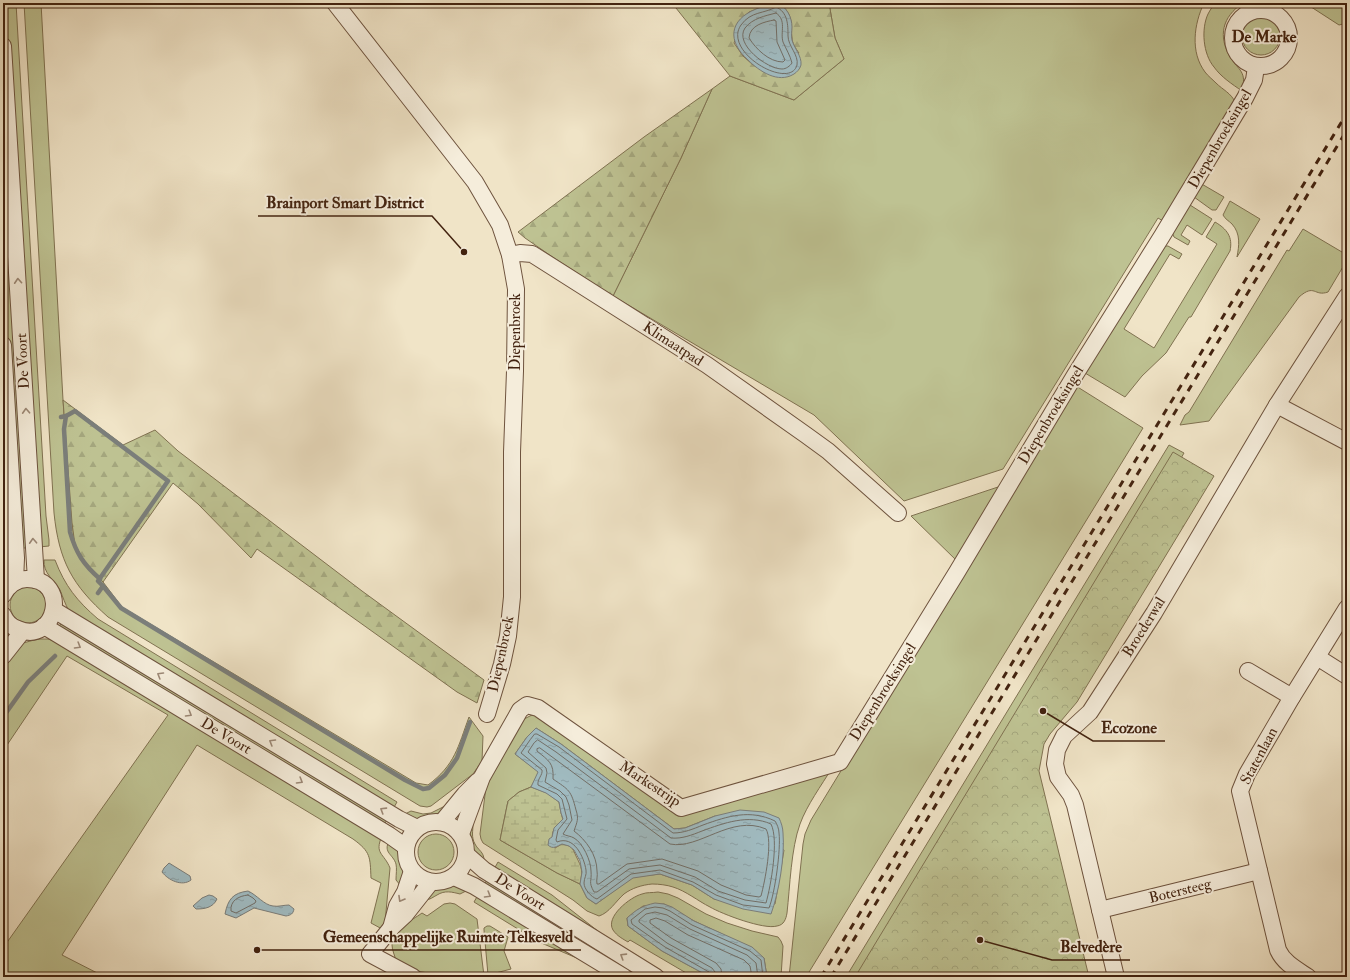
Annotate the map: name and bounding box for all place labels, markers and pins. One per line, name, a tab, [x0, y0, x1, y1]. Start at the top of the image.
callout: Brainport Smart District	[258, 188, 432, 216]
callout: Ecozone	[1093, 713, 1165, 741]
callout: Gemeenschappelijke Ruimte Telkesveld	[315, 922, 581, 950]
callout: Belvedère	[1052, 932, 1130, 960]

